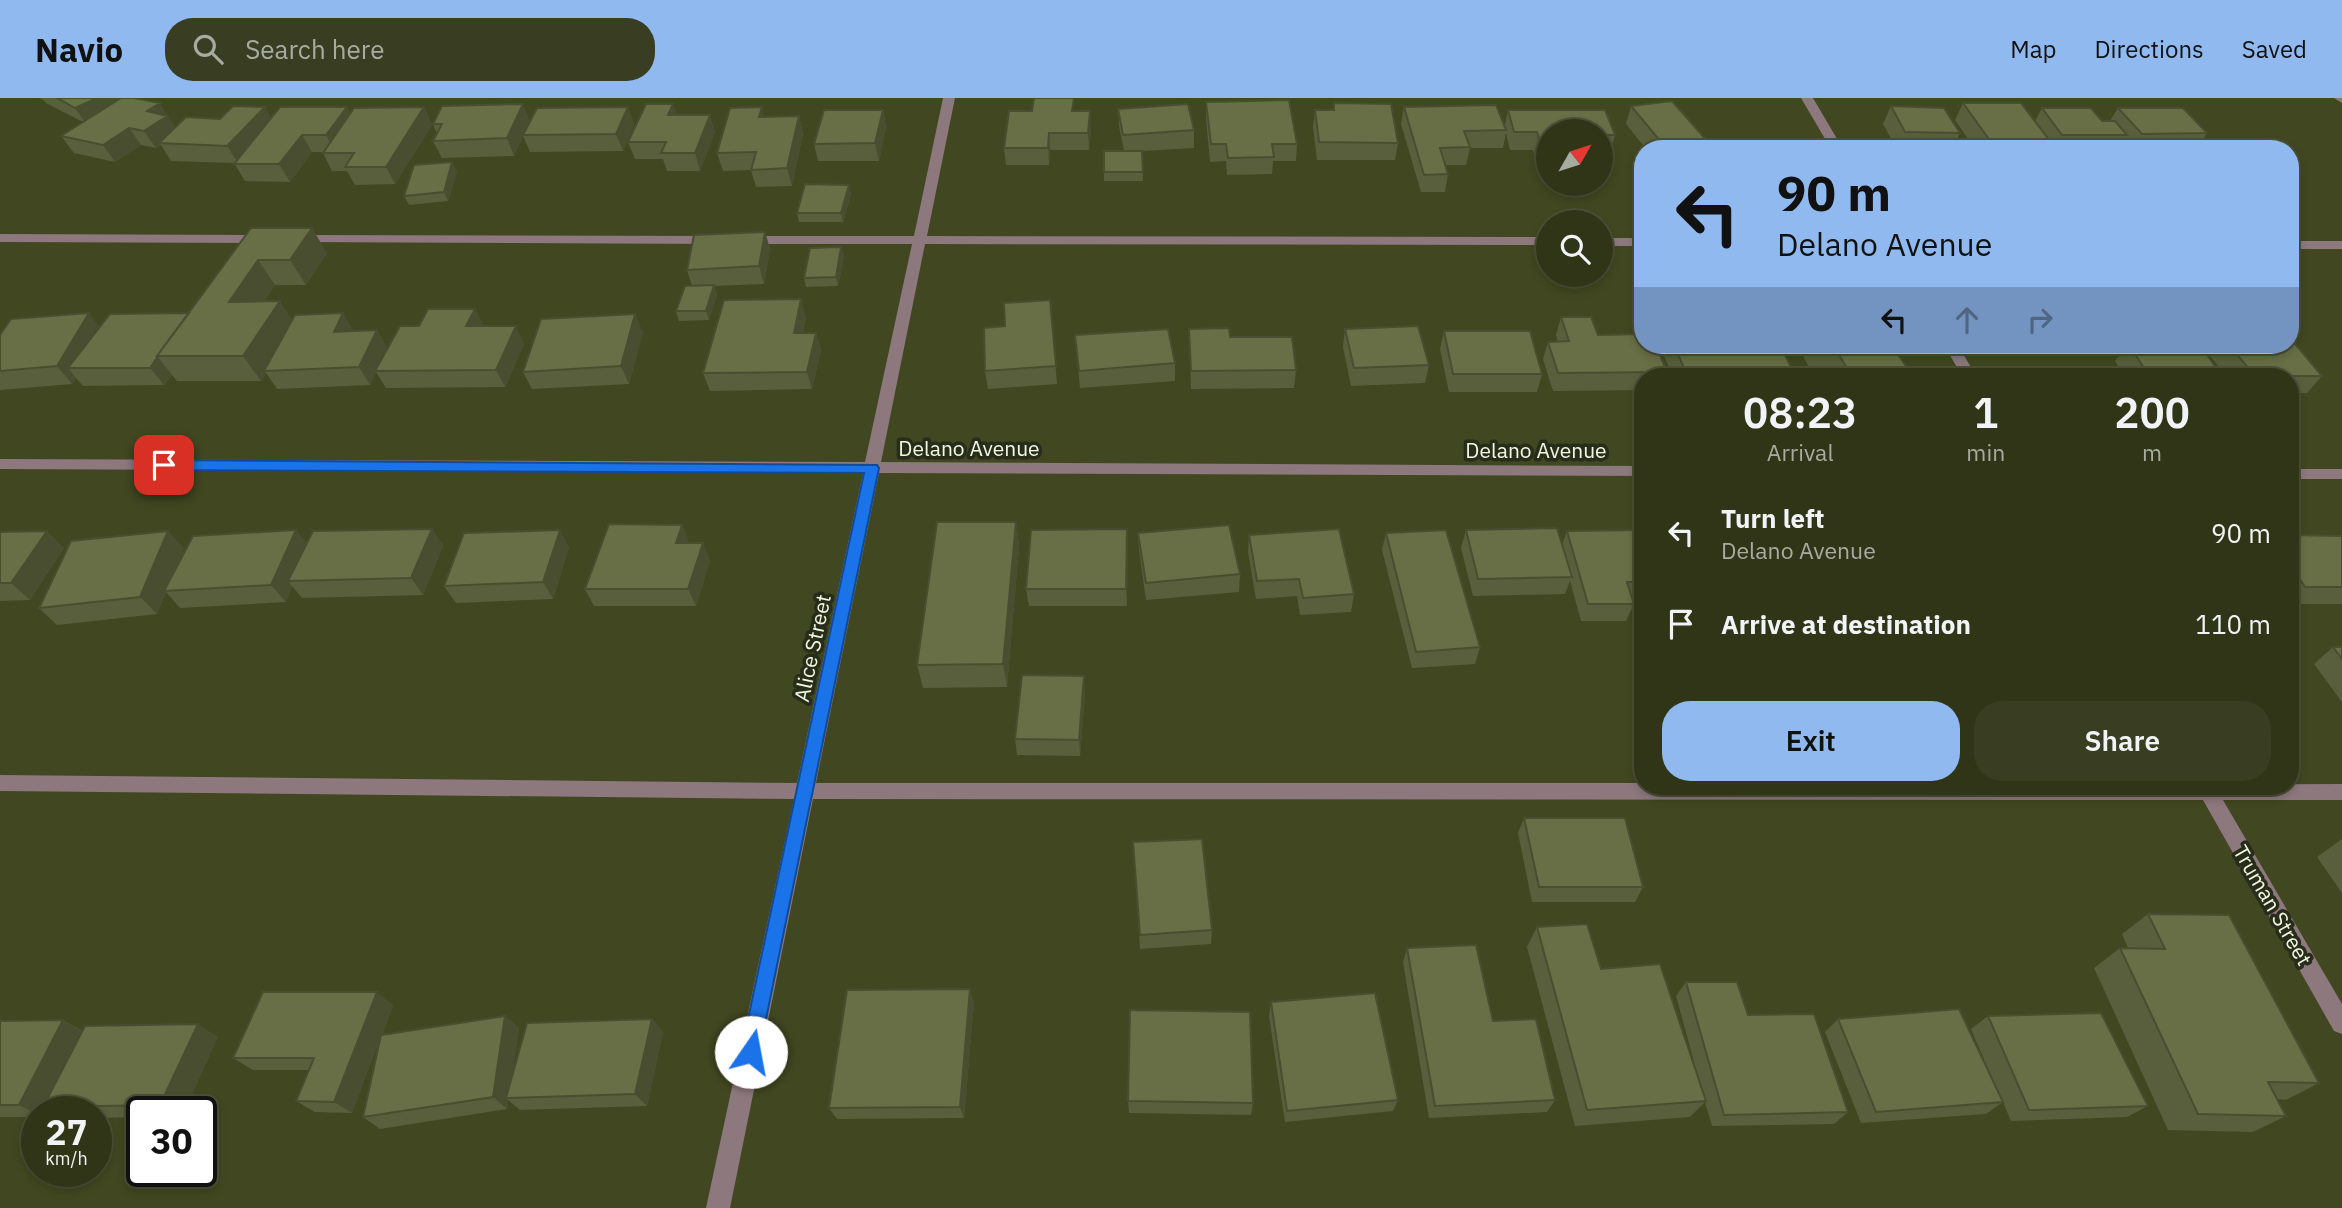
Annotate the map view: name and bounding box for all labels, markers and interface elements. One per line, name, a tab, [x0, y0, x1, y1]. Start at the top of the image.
search box	[165, 18, 655, 81]
text: Navio	[35, 28, 123, 71]
icon: search	[189, 30, 227, 68]
text: Search here	[245, 32, 385, 66]
text: Map	[2010, 33, 2056, 65]
text: Directions	[2094, 33, 2204, 65]
text: Saved	[2242, 33, 2307, 65]
north arrow	[1536, 119, 1614, 196]
map controls	[1536, 119, 1613, 287]
text: 90 m	[1777, 161, 1891, 224]
icon: left	[1662, 168, 1753, 259]
button: search	[1536, 210, 1613, 287]
text: Delano Avenue	[1777, 223, 1992, 265]
icon: left	[1875, 301, 1913, 339]
icon: ahead	[1948, 301, 1986, 339]
icon: right	[2021, 301, 2059, 339]
text: 08:23	[1743, 385, 1857, 440]
text: 1	[1973, 385, 1998, 440]
text: 200	[2114, 385, 2190, 440]
street label: Delano Avenue	[898, 434, 1040, 462]
pin	[134, 435, 194, 495]
street label: Delano Avenue	[1465, 436, 1607, 464]
text: Arrival	[1767, 437, 1834, 467]
text: min	[1966, 437, 2005, 467]
text: m	[2142, 437, 2162, 467]
icon: arrive	[145, 446, 183, 484]
text: Turn left	[1721, 501, 1824, 535]
icon: left	[1662, 514, 1700, 552]
text: 90 m	[2211, 516, 2271, 550]
text: Delano Avenue	[1721, 535, 1876, 565]
street label: Alice Street	[787, 592, 837, 704]
icon: arrive	[1662, 605, 1700, 643]
text: Arrive at destination	[1721, 607, 1971, 641]
text: 110 m	[2195, 607, 2271, 641]
button: Exit	[1662, 701, 1960, 781]
button: Share	[1974, 701, 2271, 781]
street label: Truman Street	[2227, 840, 2319, 970]
position arrow	[714, 1015, 788, 1089]
speed limit sign: 30	[126, 1096, 217, 1187]
text: 27	[45, 1109, 88, 1155]
text: km/h	[45, 1147, 88, 1170]

